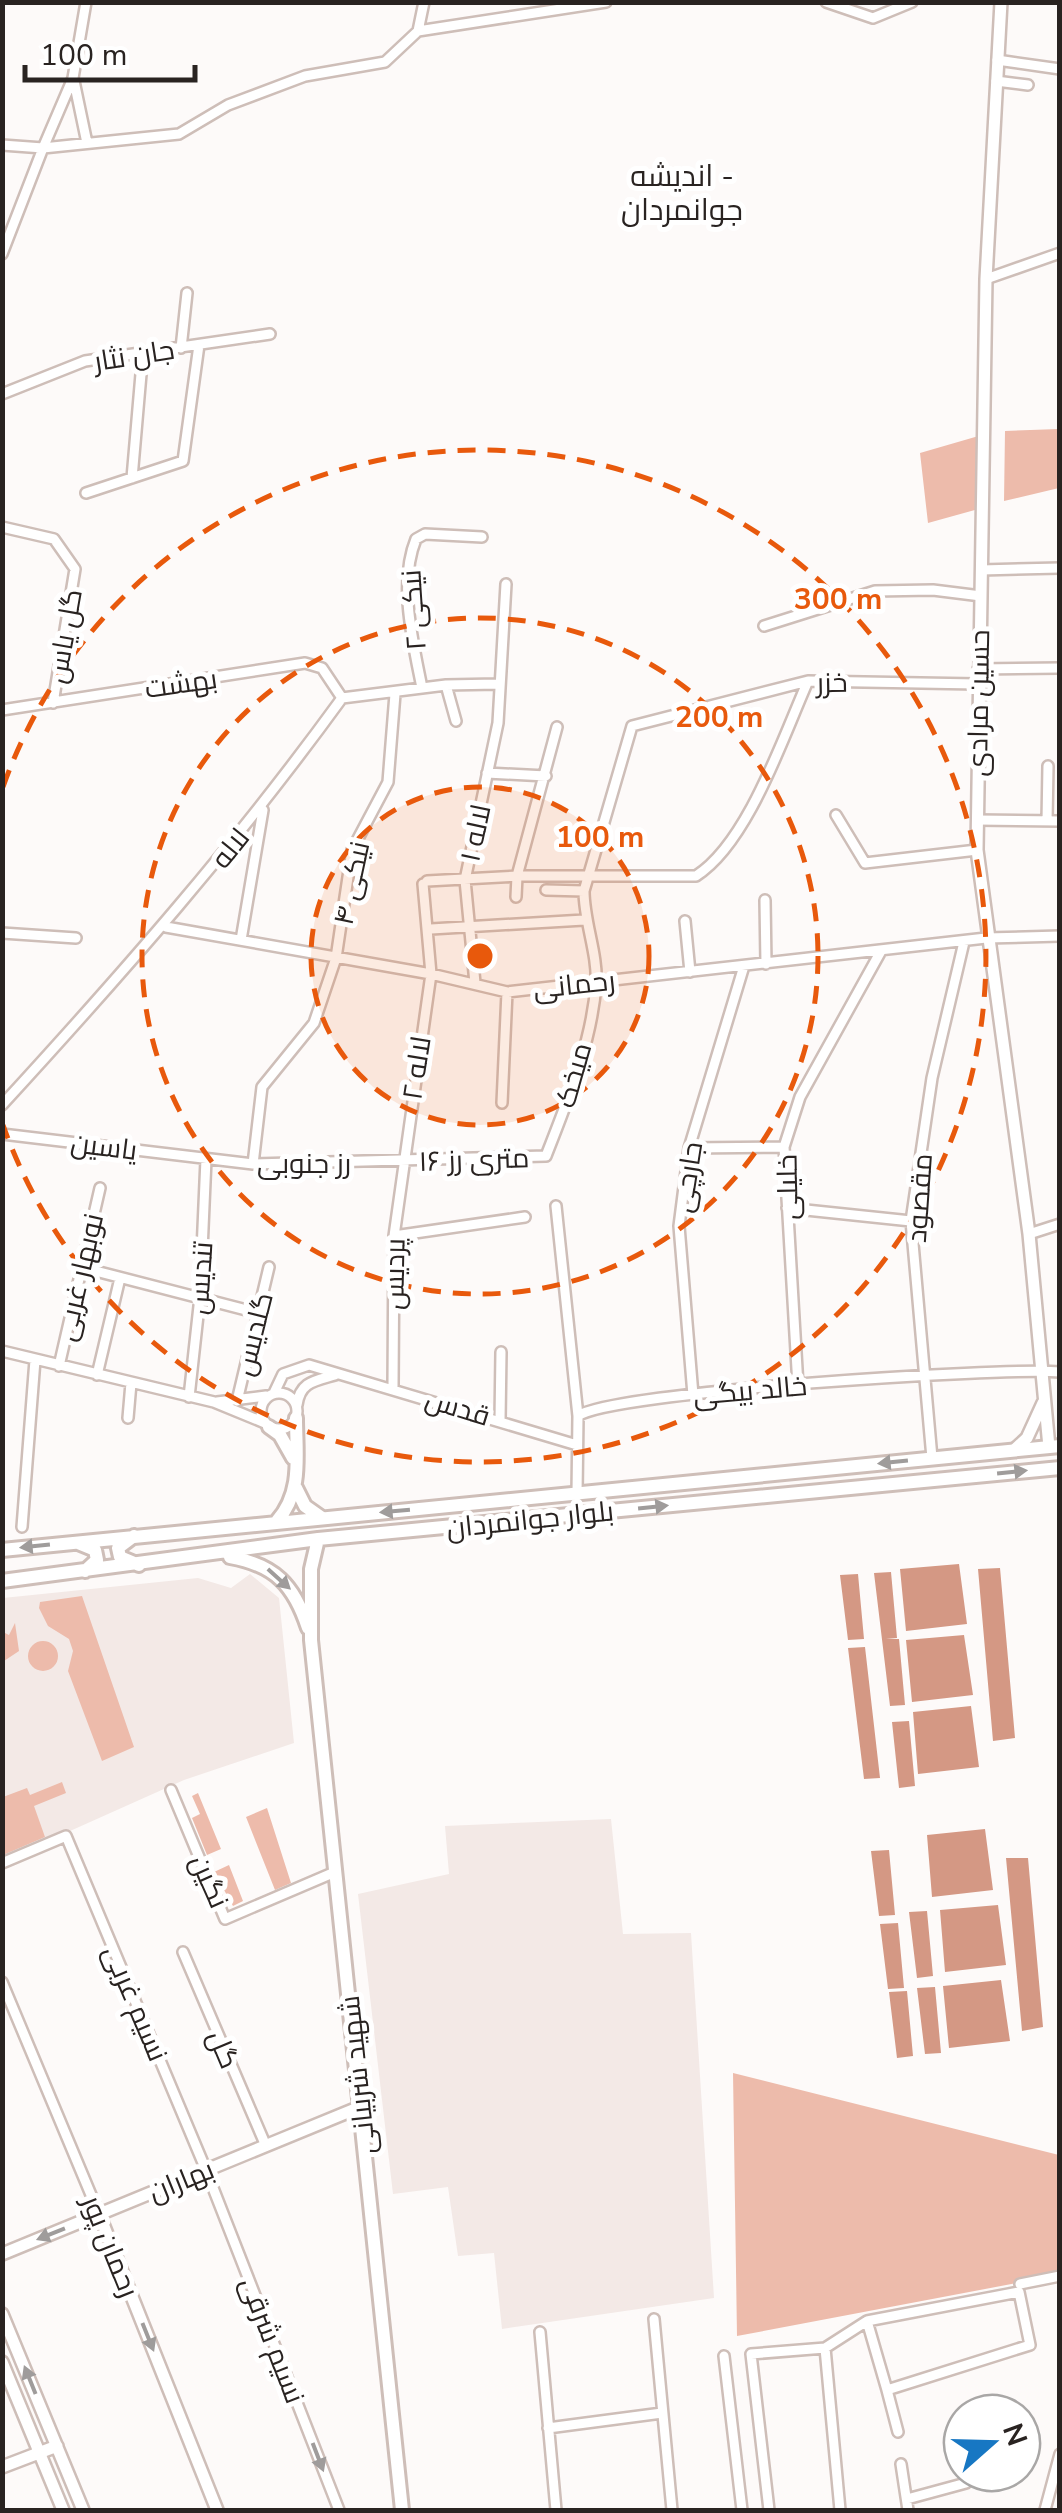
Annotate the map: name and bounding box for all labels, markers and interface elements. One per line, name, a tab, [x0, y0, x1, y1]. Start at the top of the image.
scale bar	[25, 20, 195, 82]
text: 100 m	[40, 35, 127, 76]
district label: اندیشه - جوانمردان	[621, 156, 743, 231]
street label: جان نثار	[89, 331, 177, 381]
street label: نیکی ۲	[392, 568, 436, 652]
text: 300 m	[794, 579, 882, 620]
street label: گل یاس	[38, 586, 92, 686]
street label: حسین مرادی	[959, 629, 999, 777]
street label: بهشت	[142, 660, 220, 708]
street label: خزر	[814, 664, 848, 702]
text: 200 m	[675, 697, 763, 738]
street label: لاله ۱	[451, 801, 501, 865]
text: 100 m	[556, 817, 644, 858]
street label: لاله	[203, 820, 259, 877]
street label: نیکی ۴	[325, 838, 379, 929]
centre of rings	[462, 938, 498, 974]
street label: رحمانی	[531, 962, 617, 1008]
street label: لاله ۲	[393, 1034, 441, 1103]
street label: میخک	[547, 1038, 601, 1112]
street label: یاسین	[68, 1124, 140, 1170]
street label: ۱۶ متری رز	[418, 1139, 530, 1181]
street label: جارچی	[664, 1139, 712, 1215]
street label: رز جنوبی	[257, 1145, 351, 1183]
street label: مقصود	[898, 1152, 942, 1244]
street label: خلیلی	[768, 1154, 808, 1220]
street label: نوبهار غربی	[47, 1210, 113, 1345]
street label: پردیس	[375, 1237, 415, 1310]
street label: تندیس	[179, 1240, 223, 1316]
street label: گلدیس	[225, 1288, 283, 1380]
street label: خالد بیگی	[692, 1367, 809, 1415]
street label: قدس	[421, 1380, 495, 1436]
one-way arrow	[876, 1454, 908, 1470]
one-way arrow	[996, 1464, 1028, 1480]
street label: بلوار جوانمردان	[445, 1492, 616, 1548]
one-way arrow	[638, 1499, 670, 1515]
one-way arrow	[379, 1503, 411, 1519]
one-way arrow	[18, 1538, 50, 1554]
one-way arrow	[267, 1567, 291, 1590]
street label: نگین	[181, 1849, 238, 1914]
street label: نسیم غربی	[94, 1940, 177, 2067]
street label: شهید شربیانی	[331, 1994, 385, 2156]
street label: گل	[198, 2024, 248, 2075]
street label: بهاران	[143, 2151, 220, 2211]
street label: رحمان پور	[72, 2188, 148, 2303]
one-way arrow	[36, 2226, 66, 2242]
street label: نسیم شرقی	[231, 2272, 314, 2409]
one-way arrow	[141, 2322, 157, 2352]
one-way arrow	[21, 2365, 37, 2395]
north arrow	[942, 2393, 1042, 2493]
text: N	[993, 2418, 1036, 2451]
one-way arrow	[310, 2442, 326, 2472]

